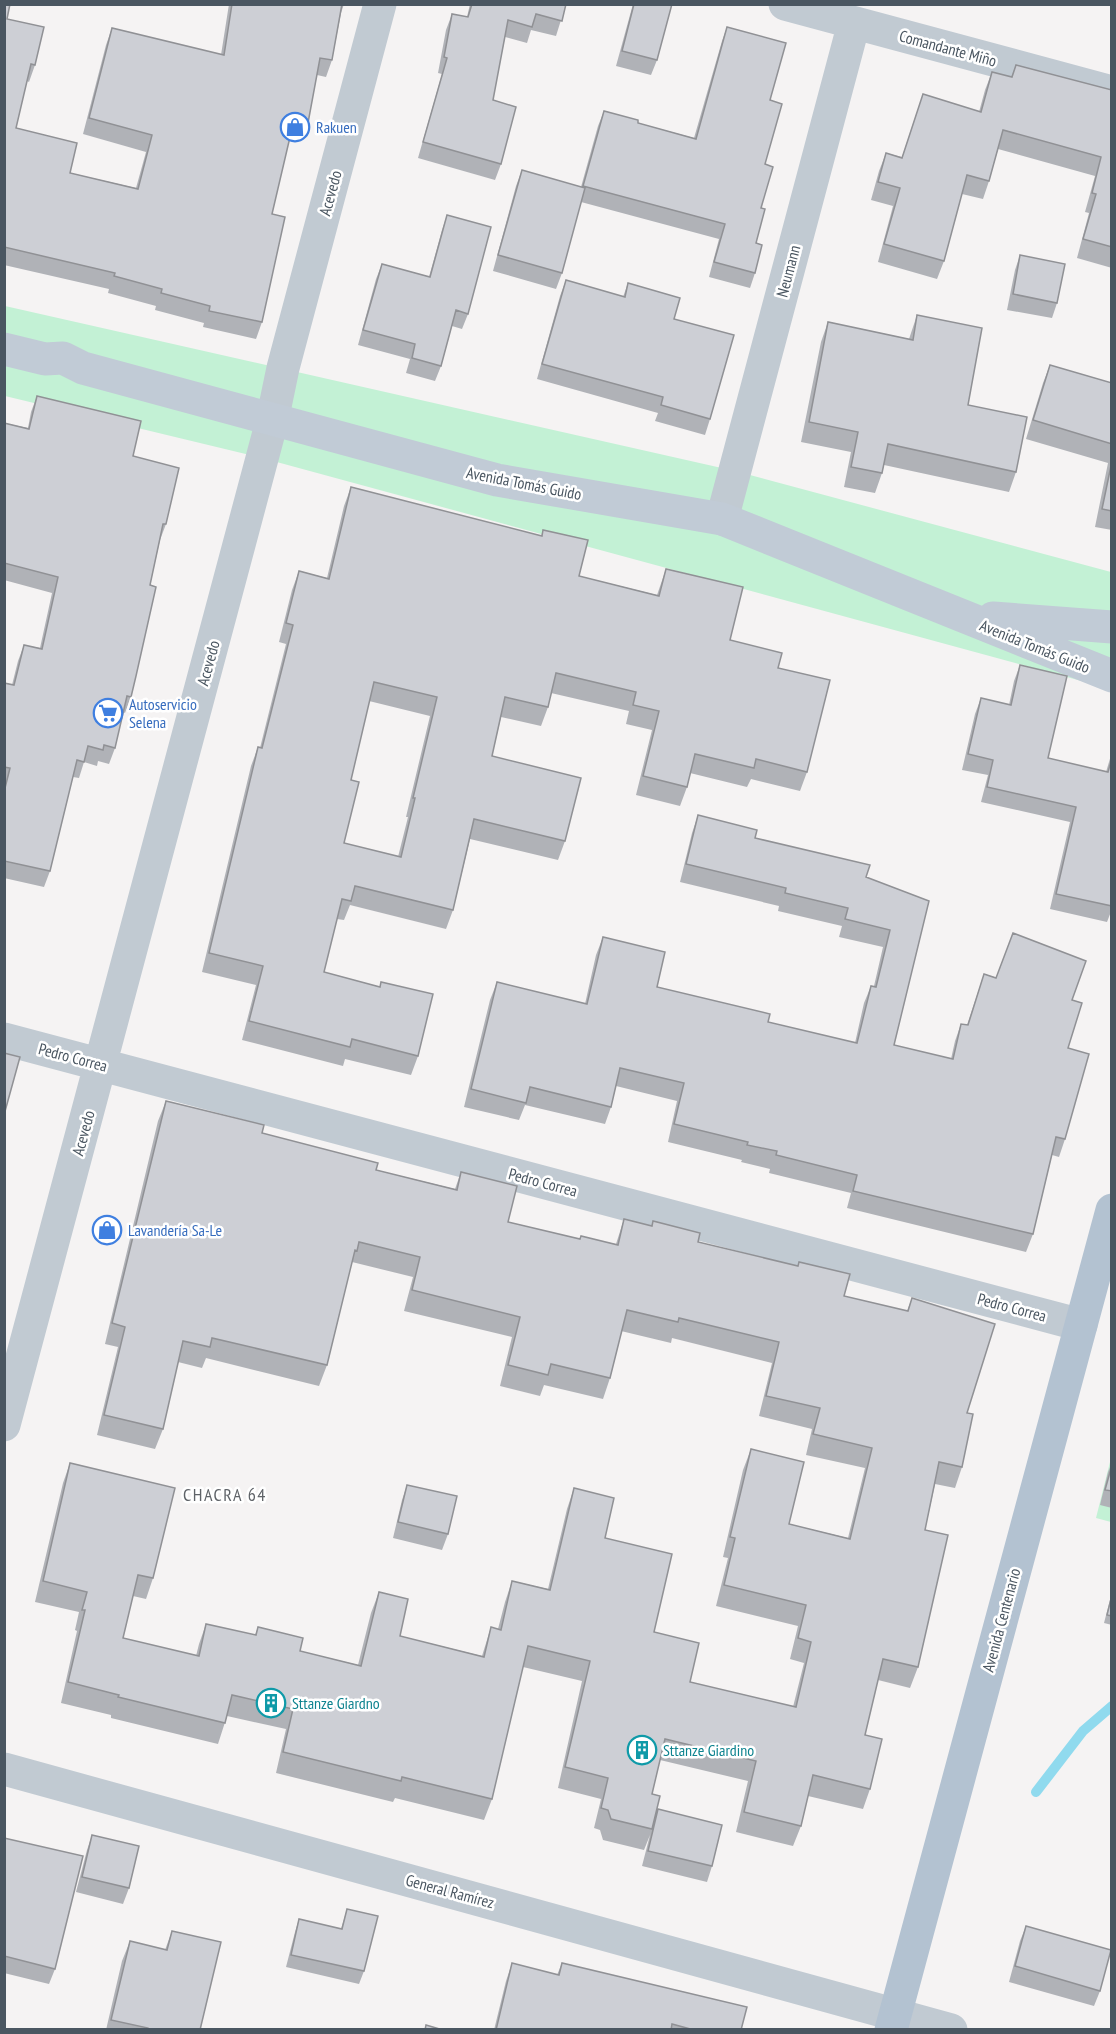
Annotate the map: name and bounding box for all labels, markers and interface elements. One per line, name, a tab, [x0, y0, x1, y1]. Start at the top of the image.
street label: Comandante Miño	[897, 25, 999, 71]
shop icon: Rakuen	[279, 111, 311, 143]
place label: Rakuen	[316, 117, 357, 137]
street label: Acevedo	[314, 168, 346, 218]
street label: Neumann	[771, 243, 805, 299]
street label: Avenida Tomás Guido	[465, 462, 583, 504]
street label: Avenida Tomás Guido	[977, 615, 1093, 677]
street label: Acevedo	[192, 638, 224, 688]
place label: Autoservicio Selena	[129, 694, 197, 732]
supermarket icon: Autoservicio Selena	[92, 697, 124, 729]
street label: Pedro Correa	[36, 1038, 110, 1076]
street label: Acevedo	[67, 1108, 99, 1158]
street label: Pedro Correa	[506, 1163, 580, 1201]
shop icon: Lavandería Sa-Le	[91, 1214, 123, 1246]
place label: Lavandería Sa-Le	[128, 1220, 222, 1240]
street label: Pedro Correa	[975, 1288, 1049, 1326]
district label: CHACRA 64	[183, 1483, 267, 1506]
street label: Avenida Centenario	[978, 1566, 1024, 1674]
building icon: Sttanze Giardno	[255, 1687, 287, 1719]
place label: Sttanze Giardno	[292, 1693, 380, 1713]
building icon: Sttanze Giardino	[626, 1734, 658, 1766]
place label: Sttanze Giardino	[663, 1740, 754, 1760]
street label: General Ramírez	[404, 1870, 497, 1912]

